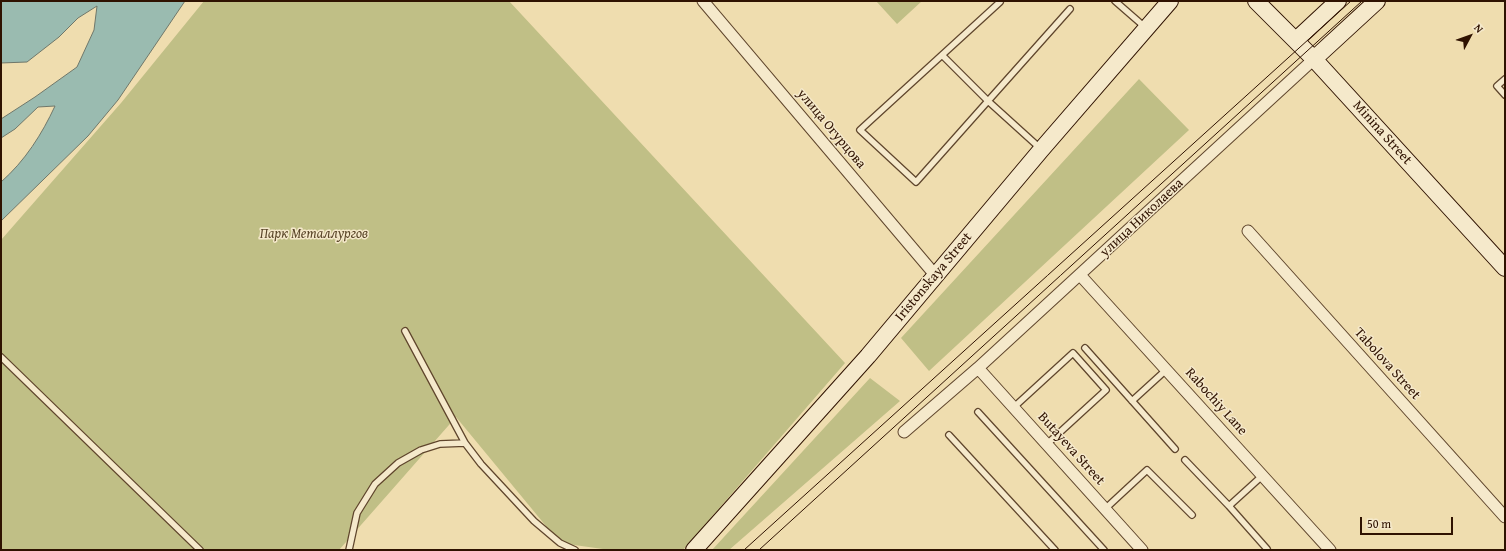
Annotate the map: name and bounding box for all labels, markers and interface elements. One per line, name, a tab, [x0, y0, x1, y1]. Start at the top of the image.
north arrow	[1450, 16, 1490, 56]
text: N	[1471, 20, 1488, 36]
street label: улица Огурцова	[793, 86, 869, 172]
street label: Minina Street	[1349, 98, 1415, 168]
street label: улица Николаева	[1097, 175, 1187, 261]
park label: Парк Металлургов	[260, 226, 368, 242]
street label: Iristonskaya Street	[892, 229, 976, 325]
street label: Tabolova Street	[1350, 325, 1424, 403]
street label: Rabochiy Lane	[1181, 365, 1251, 439]
street label: Butayeva Street	[1034, 409, 1108, 489]
scale bar	[1362, 509, 1455, 535]
text: 50 m	[1367, 515, 1391, 532]

